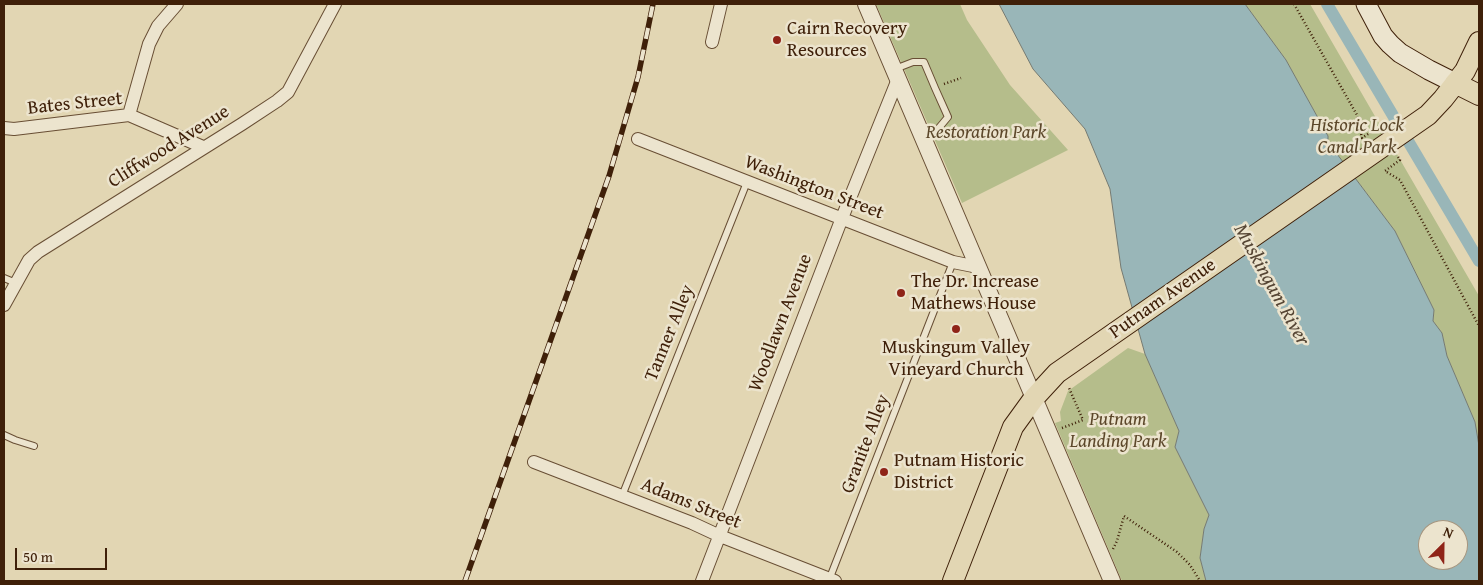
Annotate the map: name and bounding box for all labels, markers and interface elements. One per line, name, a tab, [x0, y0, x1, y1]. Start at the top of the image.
place label: Cairn Recovery Resources	[787, 18, 907, 62]
marker: Cairn Recovery Resources	[771, 34, 783, 46]
street label: Bates Street	[26, 88, 124, 120]
street label: Cliffwood Avenue	[104, 101, 234, 193]
park label: Historic Lock Canal Park	[1310, 115, 1404, 159]
park label: Restoration Park	[926, 122, 1046, 144]
street label: Washington Street	[741, 151, 887, 225]
water label: Muskingum River	[1228, 220, 1314, 350]
street label: Woodlawn Avenue	[744, 251, 818, 395]
street label: Putnam Avenue	[1105, 254, 1221, 344]
place label: The Dr. Increase Mathews House	[911, 271, 1039, 315]
street label: Tanner Alley	[640, 282, 700, 384]
marker: The Dr. Increase Mathews House	[895, 287, 907, 299]
marker: Muskingum Valley Vineyard Church	[950, 323, 962, 335]
place label: Muskingum Valley Vineyard Church	[882, 337, 1030, 381]
street label: Granite Alley	[837, 391, 895, 497]
park label: Putnam Landing Park	[1070, 409, 1166, 453]
place label: Putnam Historic District	[894, 450, 1024, 494]
marker: Putnam Historic District	[878, 466, 890, 478]
street label: Adams Street	[638, 474, 744, 534]
north arrow	[1418, 520, 1468, 570]
text: N	[1440, 521, 1457, 543]
scale bar	[18, 538, 110, 570]
text: 50 m	[23, 546, 53, 567]

